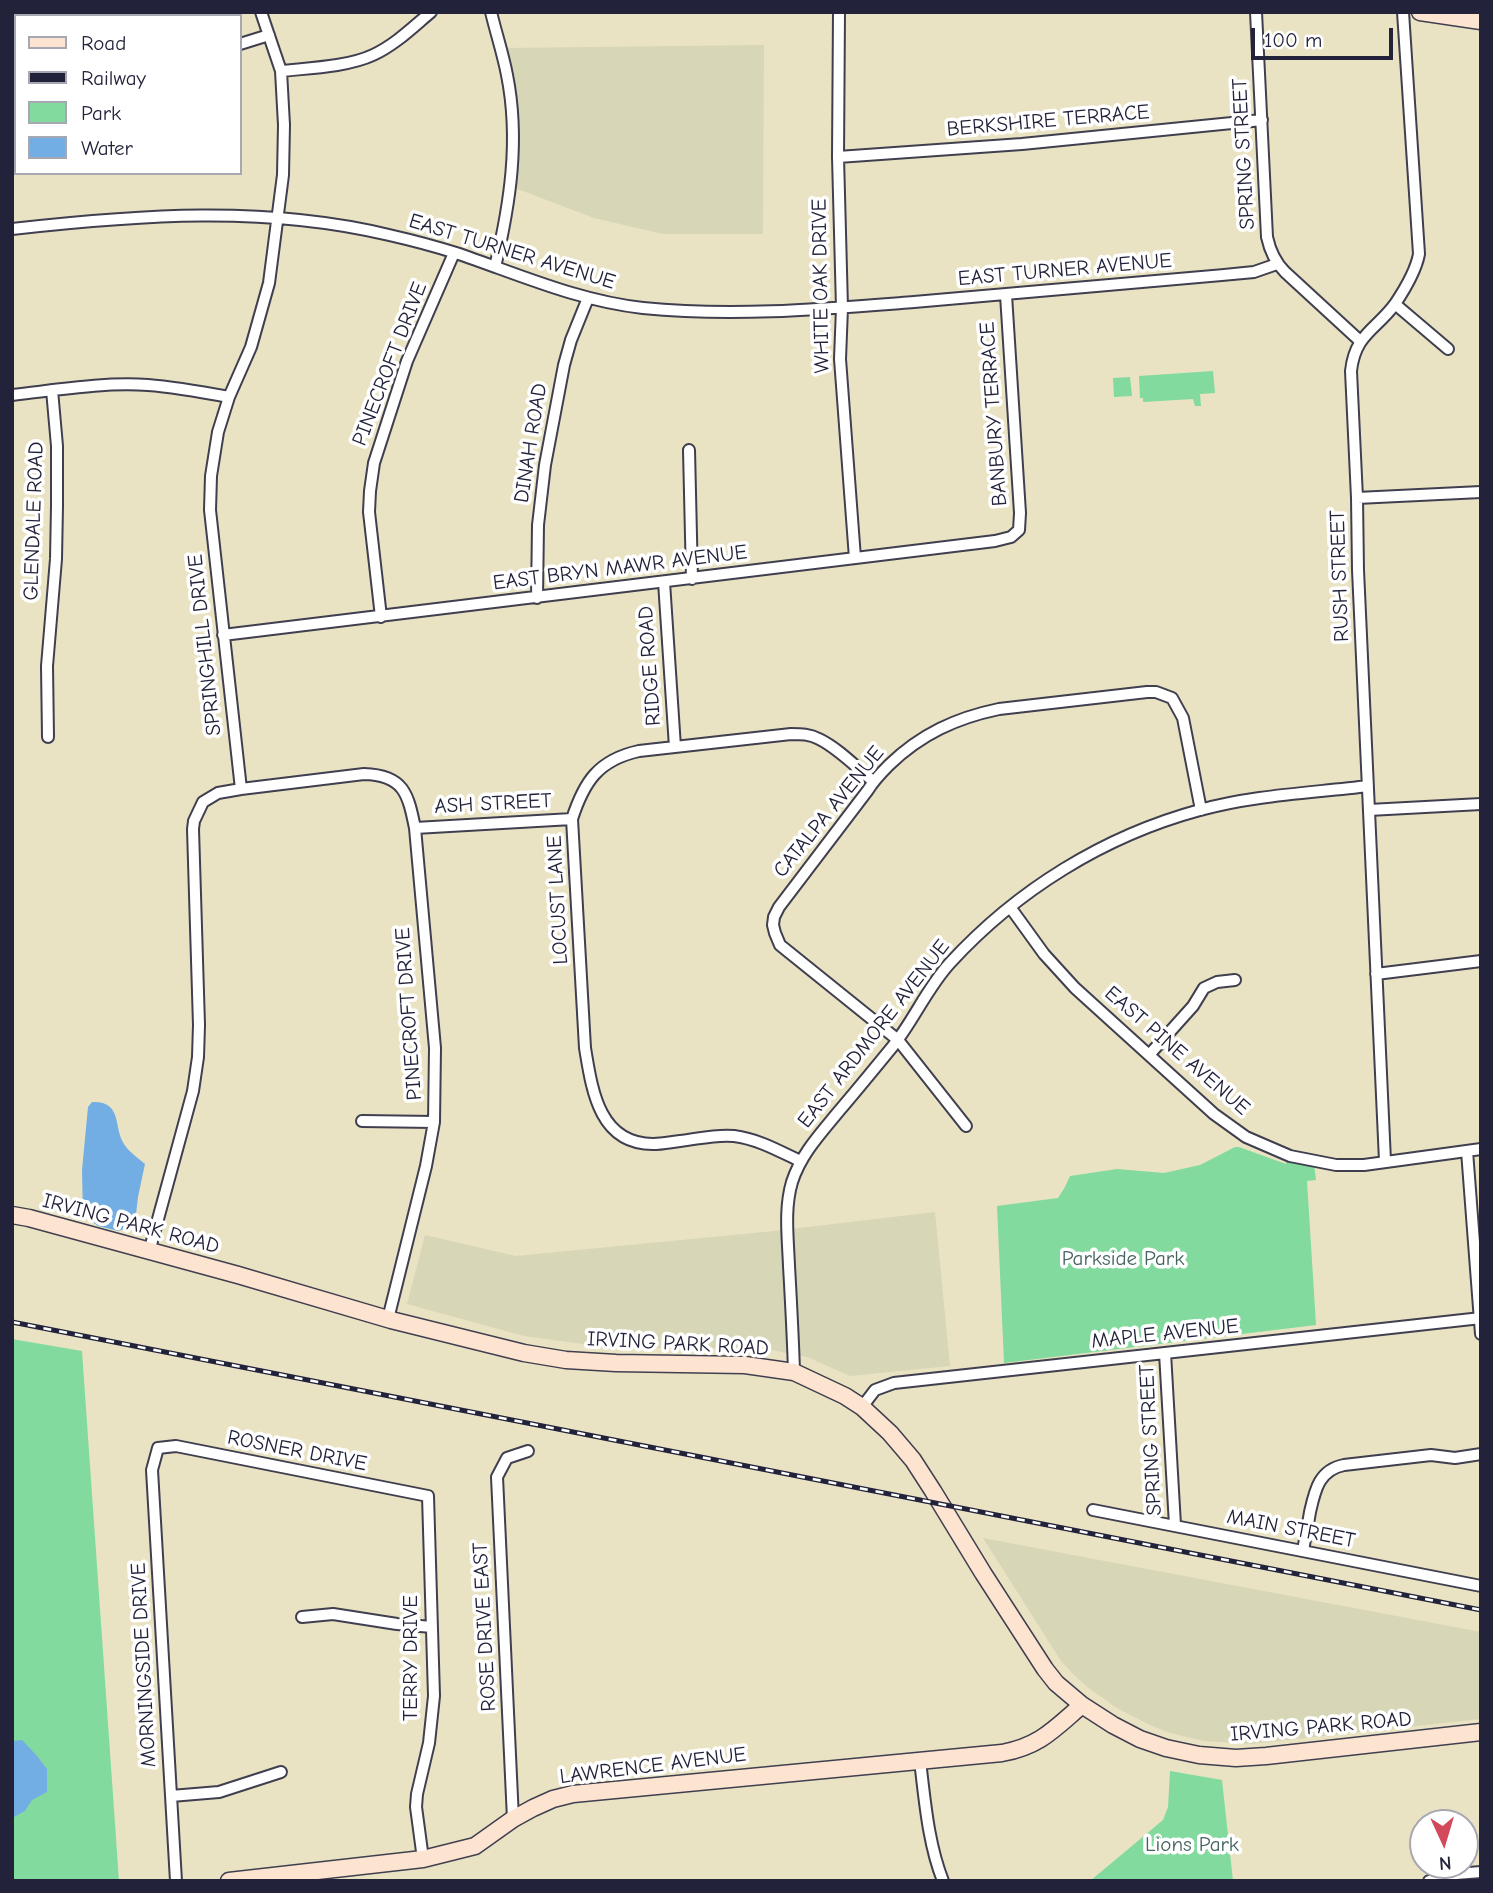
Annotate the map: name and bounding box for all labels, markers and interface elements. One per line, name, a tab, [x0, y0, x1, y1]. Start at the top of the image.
legend	[14, 14, 242, 175]
scale bar	[1255, 14, 1397, 58]
text: 100 m	[1264, 28, 1322, 52]
text: Road	[81, 31, 126, 55]
text: Railway	[81, 66, 146, 90]
street label: SPRING STREET	[1227, 78, 1261, 230]
street label: BERKSHIRE TERRACE	[946, 100, 1150, 142]
text: Park	[81, 101, 121, 125]
text: Water	[81, 136, 133, 160]
street label: WHITE OAK DRIVE	[807, 198, 835, 374]
street label: EAST TURNER AVENUE	[406, 209, 618, 295]
street label: EAST TURNER AVENUE	[957, 248, 1173, 292]
street label: PINECROFT DRIVE	[347, 279, 433, 449]
street label: BANBURY TERRACE	[975, 321, 1013, 507]
street label: DINAH ROAD	[509, 382, 553, 504]
street label: GLENDALE ROAD	[19, 441, 49, 601]
street label: RUSH STREET	[1325, 510, 1355, 642]
street label: EAST BRYN MAWR AVENUE	[491, 540, 749, 596]
street label: SPRINGHILL DRIVE	[183, 553, 227, 737]
street label: RIDGE ROAD	[633, 605, 667, 727]
street label: CATALPA AVENUE	[768, 741, 890, 883]
street label: ASH STREET	[434, 788, 552, 820]
street label: LOCUST LANE	[542, 835, 574, 965]
street label: PINECROFT DRIVE	[390, 927, 428, 1101]
street label: EAST ARDMORE AVENUE	[793, 935, 955, 1133]
street label: EAST PINE AVENUE	[1099, 981, 1255, 1121]
street label: IRVING PARK ROAD	[40, 1188, 222, 1260]
park label: Parkside Park	[1062, 1246, 1184, 1272]
street label: MAPLE AVENUE	[1090, 1314, 1240, 1354]
street label: IRVING PARK ROAD	[587, 1327, 769, 1361]
street label: SPRING STREET	[1134, 1364, 1168, 1516]
street label: ROSNER DRIVE	[225, 1425, 369, 1477]
street label: MAIN STREET	[1225, 1504, 1357, 1554]
street label: ROSE DRIVE EAST	[468, 1542, 502, 1712]
street label: MORNINGSIDE DRIVE	[126, 1562, 162, 1768]
street label: TERRY DRIVE	[398, 1595, 424, 1721]
street label: IRVING PARK ROAD	[1229, 1707, 1413, 1747]
street label: LAWRENCE AVENUE	[558, 1742, 748, 1790]
north arrow	[1409, 1809, 1479, 1879]
park label: Lions Park	[1145, 1832, 1239, 1858]
text: N	[1438, 1852, 1452, 1874]

